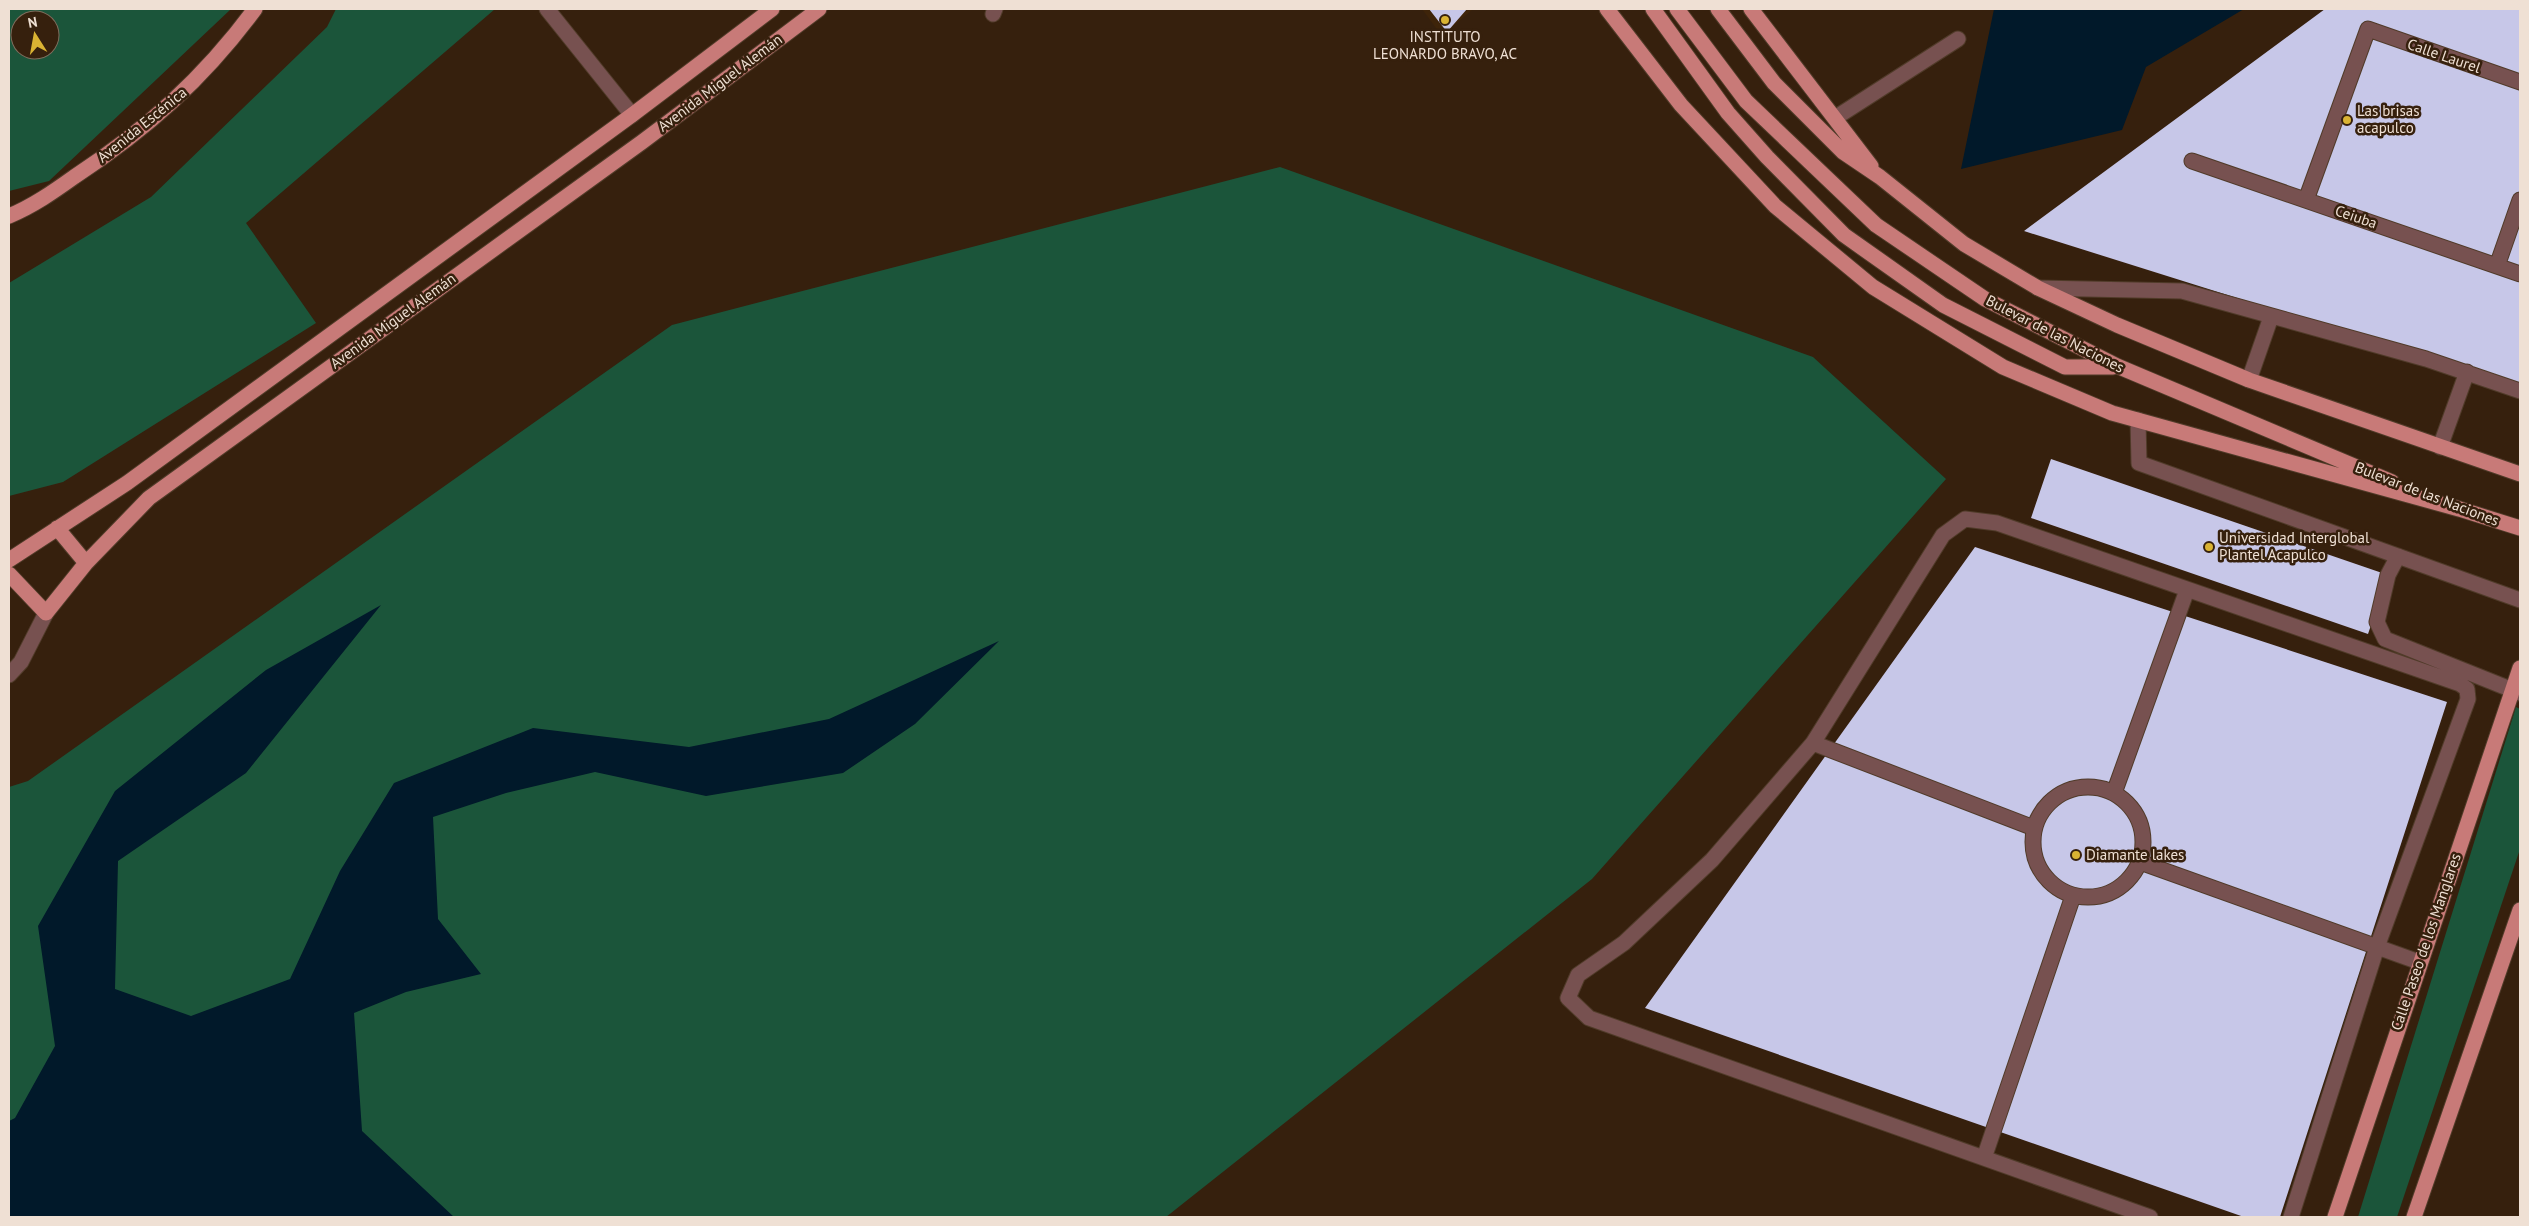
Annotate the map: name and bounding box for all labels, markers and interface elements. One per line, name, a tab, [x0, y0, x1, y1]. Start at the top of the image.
north arrow	[10, 10, 60, 60]
text: N	[26, 13, 39, 32]
marker: INSTITUTO LEONARDO BRAVO, AC	[1439, 14, 1451, 26]
place label: INSTITUTO LEONARDO BRAVO, AC	[1373, 27, 1517, 63]
street label: Avenida Miguel Alemán	[654, 30, 786, 136]
street label: Calle Laurel	[2405, 34, 2484, 77]
street label: Avenida Escénica	[93, 83, 190, 166]
place label: Las brisas acapulco	[2357, 101, 2420, 137]
marker: Las brisas acapulco	[2341, 114, 2353, 126]
street label: Ceiuba	[2333, 200, 2380, 233]
street label: Avenida Miguel Alemán	[326, 269, 459, 373]
street label: Bulevar de las Naciones	[1983, 290, 2128, 377]
street label: Bulevar de las Naciones	[2353, 457, 2502, 530]
place label: Universidad Interglobal Plantel Acapulco	[2219, 528, 2370, 564]
marker: Universidad Interglobal Plantel Acapulco	[2203, 541, 2215, 553]
place label: Diamante lakes	[2086, 845, 2184, 864]
marker: Diamante lakes	[2070, 849, 2082, 861]
street label: Calle Paseo de los Manglares	[2386, 851, 2465, 1033]

